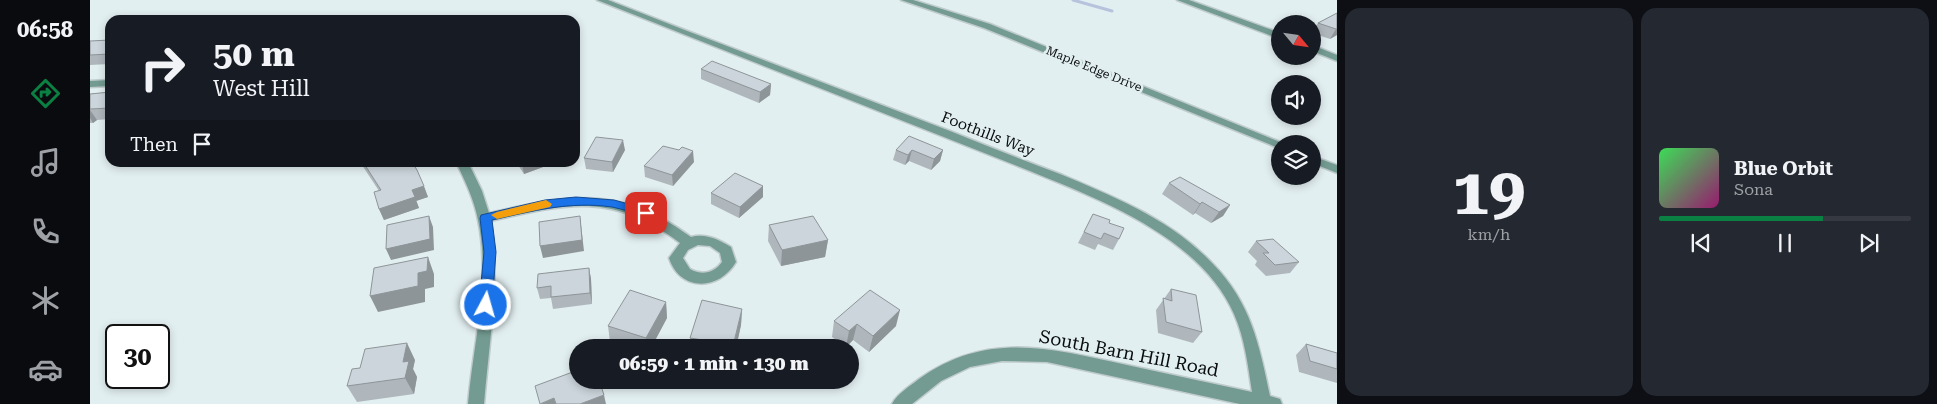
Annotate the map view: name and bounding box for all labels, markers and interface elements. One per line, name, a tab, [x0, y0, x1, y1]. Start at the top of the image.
north arrow	[1271, 15, 1321, 65]
map controls	[1271, 15, 1321, 185]
text: 06:58	[17, 17, 73, 42]
text: 50 m	[213, 34, 295, 75]
icon: right	[130, 35, 195, 100]
street label: Maple Edge Drive	[1044, 43, 1144, 95]
button: sound	[1271, 75, 1321, 125]
icon: directions	[28, 76, 63, 111]
text: West Hill	[213, 76, 310, 101]
street label: Foothills Way	[939, 108, 1037, 160]
icon: arrive	[188, 130, 216, 158]
text: Then	[130, 133, 178, 156]
button: layers	[1271, 135, 1321, 185]
icon: music	[28, 145, 63, 180]
text: 19	[1453, 154, 1525, 230]
text: Blue Orbit	[1734, 157, 1833, 180]
text: Sona	[1734, 180, 1773, 199]
pin	[625, 192, 667, 234]
icon: arrive	[632, 199, 660, 227]
icon: phone	[28, 214, 63, 249]
text: km/h	[1468, 225, 1510, 244]
icon: previous	[1687, 229, 1715, 257]
icon: pause	[1771, 229, 1799, 257]
icon: next	[1855, 229, 1883, 257]
position arrow	[459, 278, 511, 330]
icon: climate	[28, 283, 63, 318]
speed limit sign: 30	[105, 324, 170, 389]
street label: South Barn Hill Road	[1037, 325, 1221, 381]
icon: car	[28, 352, 63, 387]
text: 06:59 · 1 min · 130 m	[619, 352, 809, 375]

